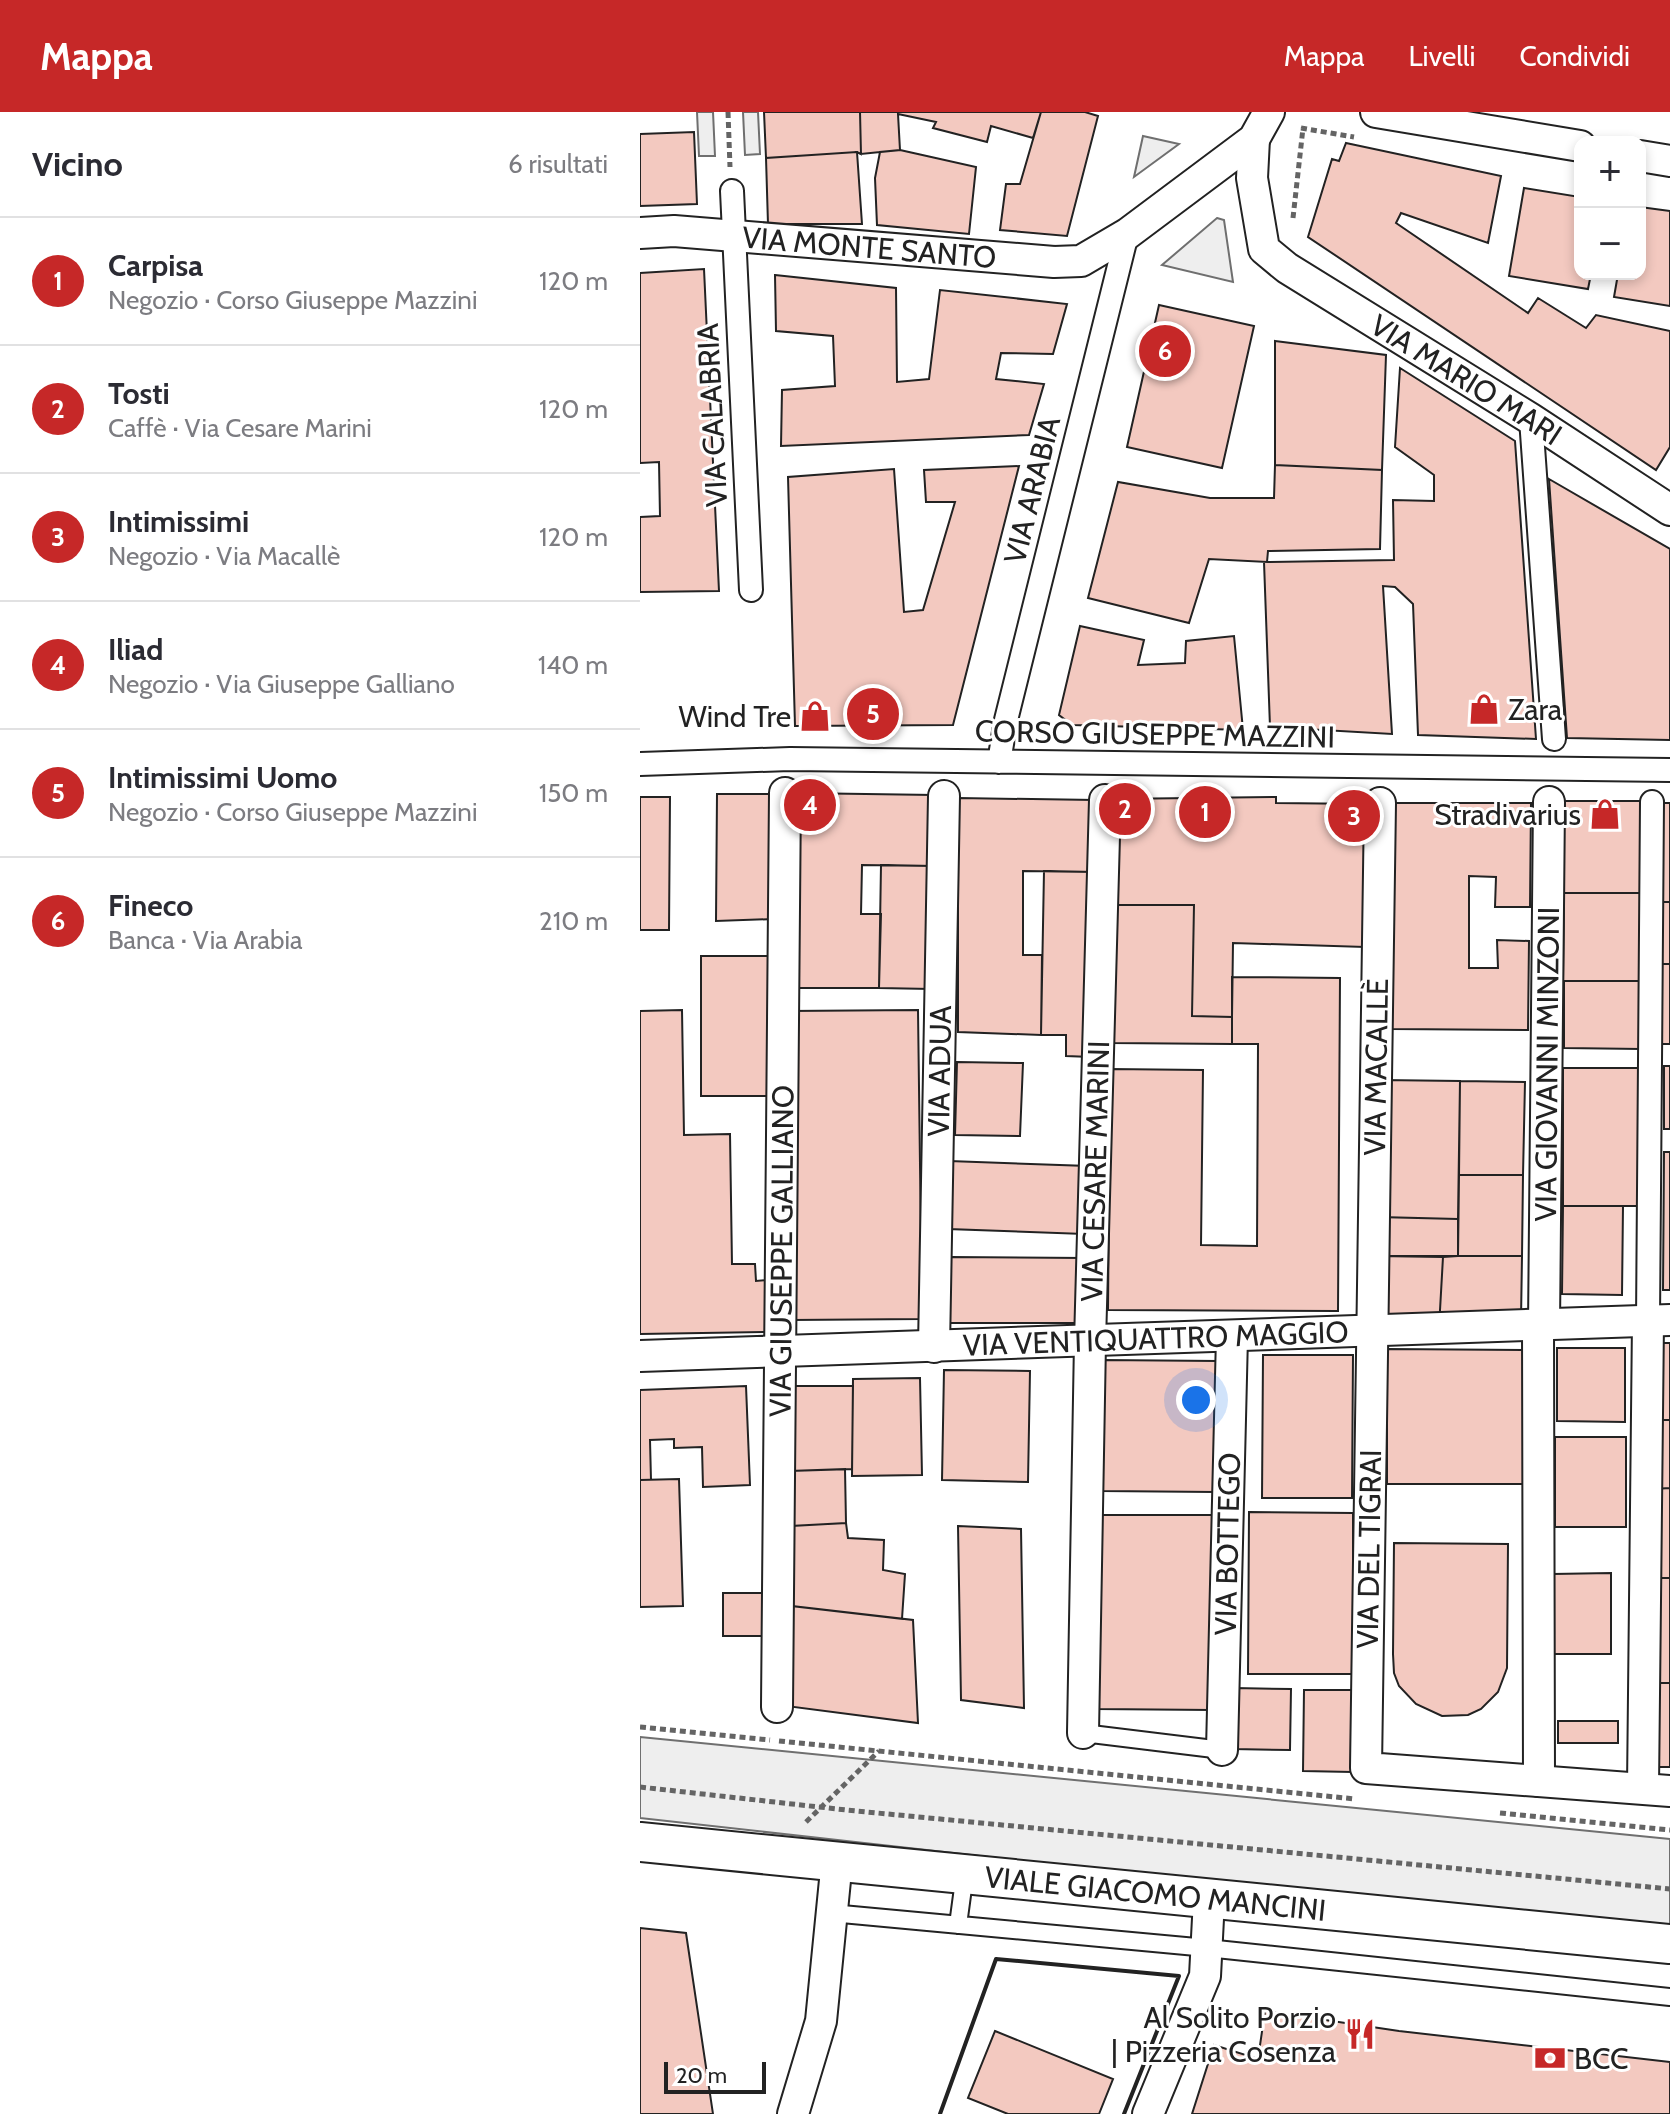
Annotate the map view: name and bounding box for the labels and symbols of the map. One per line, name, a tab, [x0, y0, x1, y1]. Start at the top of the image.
street label: VIA MONTE SANTO	[741, 218, 998, 276]
street label: VIA MARIO MARI	[1364, 306, 1569, 453]
pin: 6	[1139, 321, 1191, 381]
street label: VIA CALABRIA	[689, 322, 735, 508]
street label: VIA ARABIA	[996, 412, 1068, 567]
pin: 5	[847, 684, 899, 744]
place label: Zara	[1508, 691, 1563, 728]
shop icon: Zara	[1467, 692, 1501, 726]
place label: Wind Tre	[678, 698, 791, 735]
shop icon: Wind Tre	[798, 699, 832, 733]
street label: CORSO GIUSEPPE MAZZINI	[975, 712, 1335, 756]
pin: 4	[784, 775, 836, 835]
pin: 2	[1099, 779, 1151, 839]
pin: 1	[1179, 782, 1231, 842]
pin: 3	[1328, 786, 1380, 846]
place label: Stradivarius	[1434, 796, 1581, 833]
shop icon: Stradivarius	[1588, 797, 1622, 831]
street label: VIA GIOVANNI MINZONI	[1526, 907, 1567, 1221]
street label: VIA MACALLÈ	[1356, 978, 1396, 1156]
street label: VIA ADUA	[919, 1005, 959, 1137]
street label: VIA CESARE MARINI	[1073, 1040, 1117, 1302]
street label: VIA GIUSEPPE GALLIANO	[761, 1085, 801, 1417]
street label: VIA VENTIQUATTRO MAGGIO	[962, 1313, 1349, 1363]
your location	[1176, 1380, 1216, 1420]
street label: VIA DEL TIGRAI	[1349, 1449, 1389, 1649]
street label: VIA BOTTEGO	[1206, 1452, 1248, 1636]
street label: VIALE GIACOMO MANCINI	[983, 1858, 1328, 1928]
place label: Al Solito Porzio | Pizzeria Cosenza	[1111, 1999, 1337, 2070]
restaurant icon: Al Solito Porzio | Pizzeria Cosenza	[1343, 2017, 1377, 2051]
place label: BCC	[1574, 2040, 1628, 2077]
bank icon: BCC	[1533, 2041, 1567, 2075]
scale bar	[664, 2058, 766, 2094]

